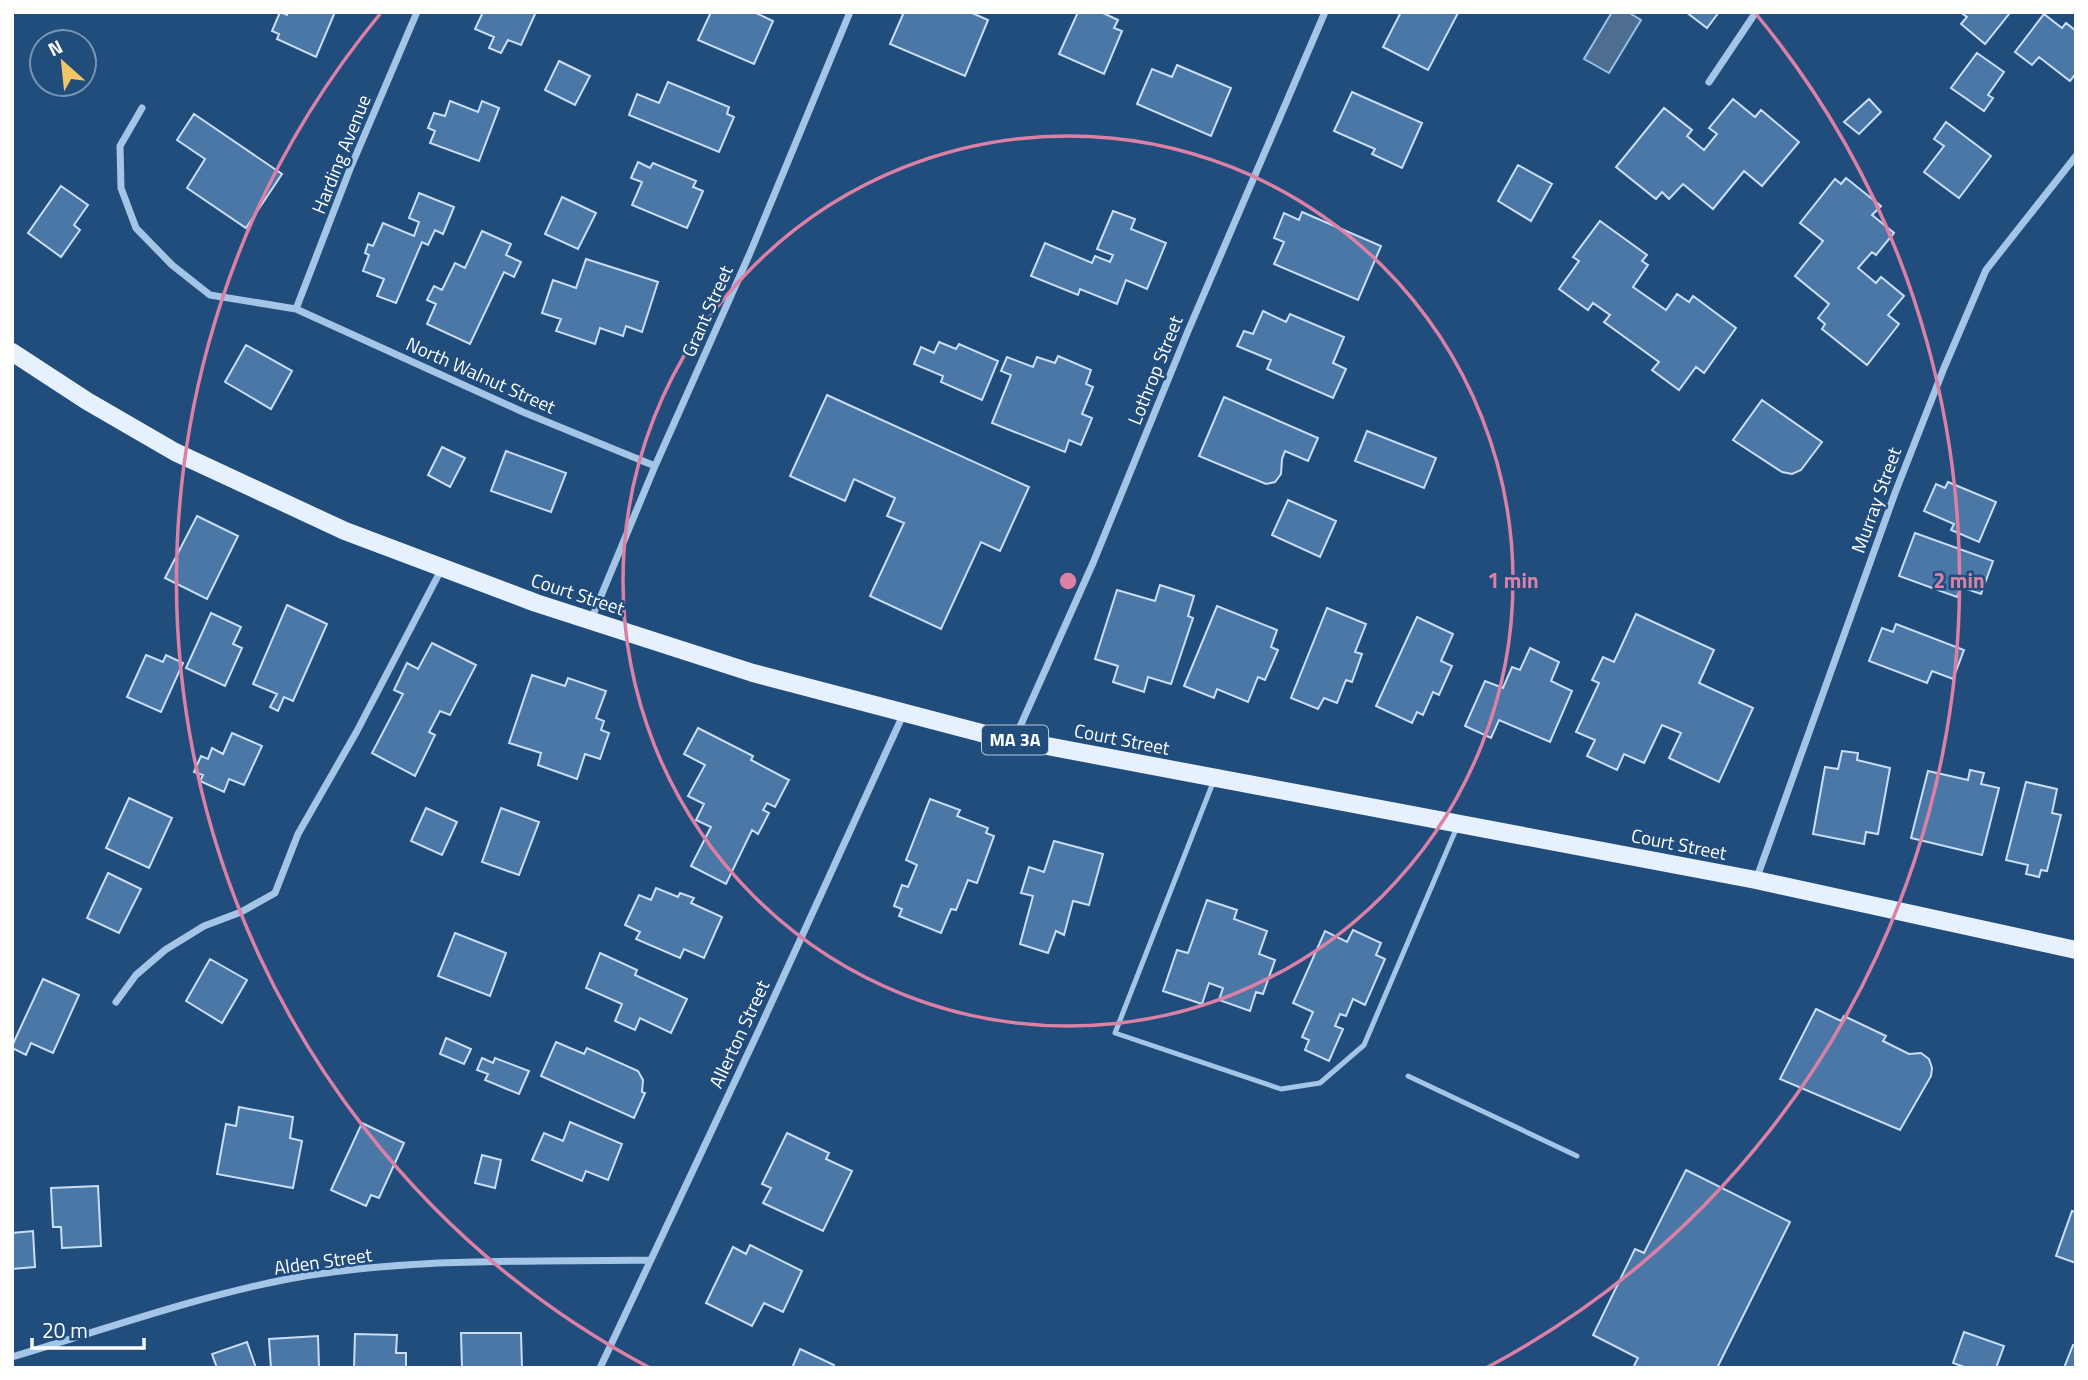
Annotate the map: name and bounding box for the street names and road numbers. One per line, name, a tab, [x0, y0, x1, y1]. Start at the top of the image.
street label: Harding Avenue	[303, 90, 378, 218]
street label: Grant Street	[673, 260, 740, 361]
street label: Lothrop Street	[1119, 311, 1190, 429]
street label: North Walnut Street	[402, 329, 561, 421]
street label: Murray Street	[1843, 442, 1908, 557]
street label: Court Street	[528, 565, 629, 622]
street label: Court Street	[1072, 715, 1173, 762]
road number: MA 3A	[982, 726, 1048, 754]
street label: Court Street	[1629, 820, 1730, 867]
street label: Allerton Street	[701, 975, 776, 1093]
street label: Alden Street	[272, 1239, 374, 1282]

